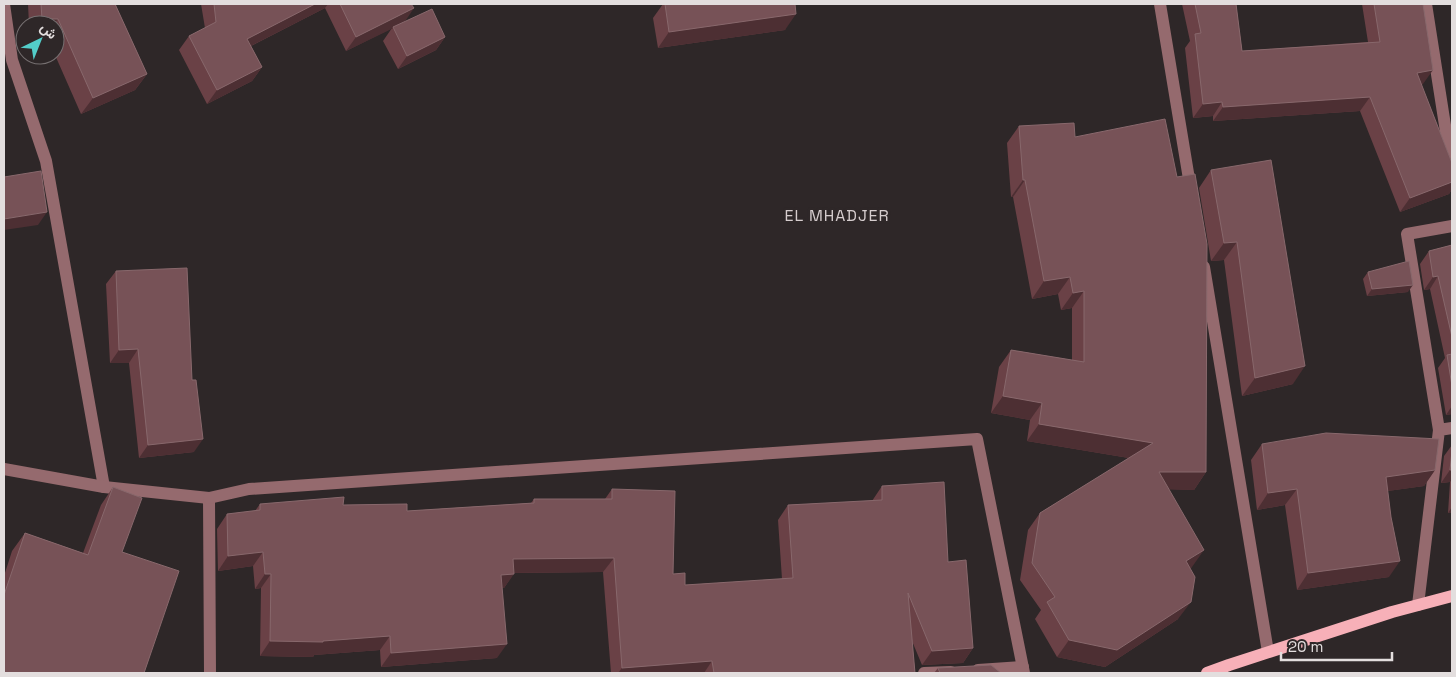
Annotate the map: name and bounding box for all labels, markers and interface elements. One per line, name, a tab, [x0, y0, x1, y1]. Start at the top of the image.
north arrow	[15, 15, 65, 65]
text: ش	[37, 18, 61, 43]
district label: EL MHADJER	[784, 205, 890, 226]
scale bar	[1281, 630, 1392, 662]
text: 20 m	[1288, 637, 1323, 656]

